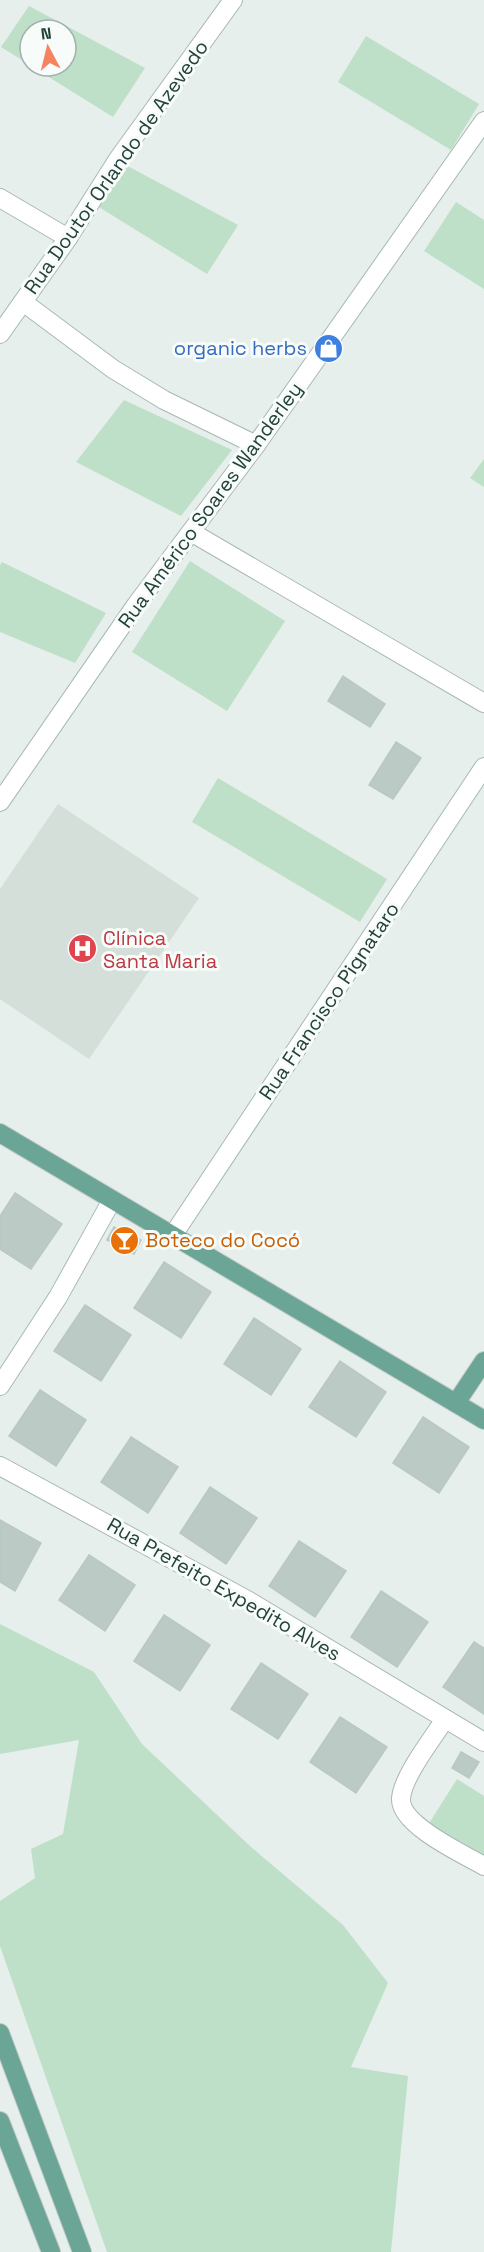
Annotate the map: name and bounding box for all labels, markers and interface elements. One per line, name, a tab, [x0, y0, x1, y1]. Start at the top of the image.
north arrow	[18, 18, 78, 78]
text: N	[40, 23, 53, 45]
street label: Rua Doutor Orlando de Azevedo	[18, 35, 214, 299]
shop icon: organic herbs	[312, 332, 344, 364]
place label: organic herbs	[174, 335, 307, 361]
street label: Rua Américo Soares Wanderley	[112, 377, 308, 633]
street label: Rua Francisco Pignataro	[253, 897, 405, 1105]
place label: Clínica Santa Maria	[103, 925, 217, 974]
hospital icon: Clínica Santa Maria	[66, 933, 98, 965]
bar icon: Boteco do Cocó	[108, 1224, 140, 1256]
place label: Boteco do Cocó	[145, 1227, 300, 1253]
street label: Rua Prefeito Expedito Alves	[103, 1511, 345, 1667]

